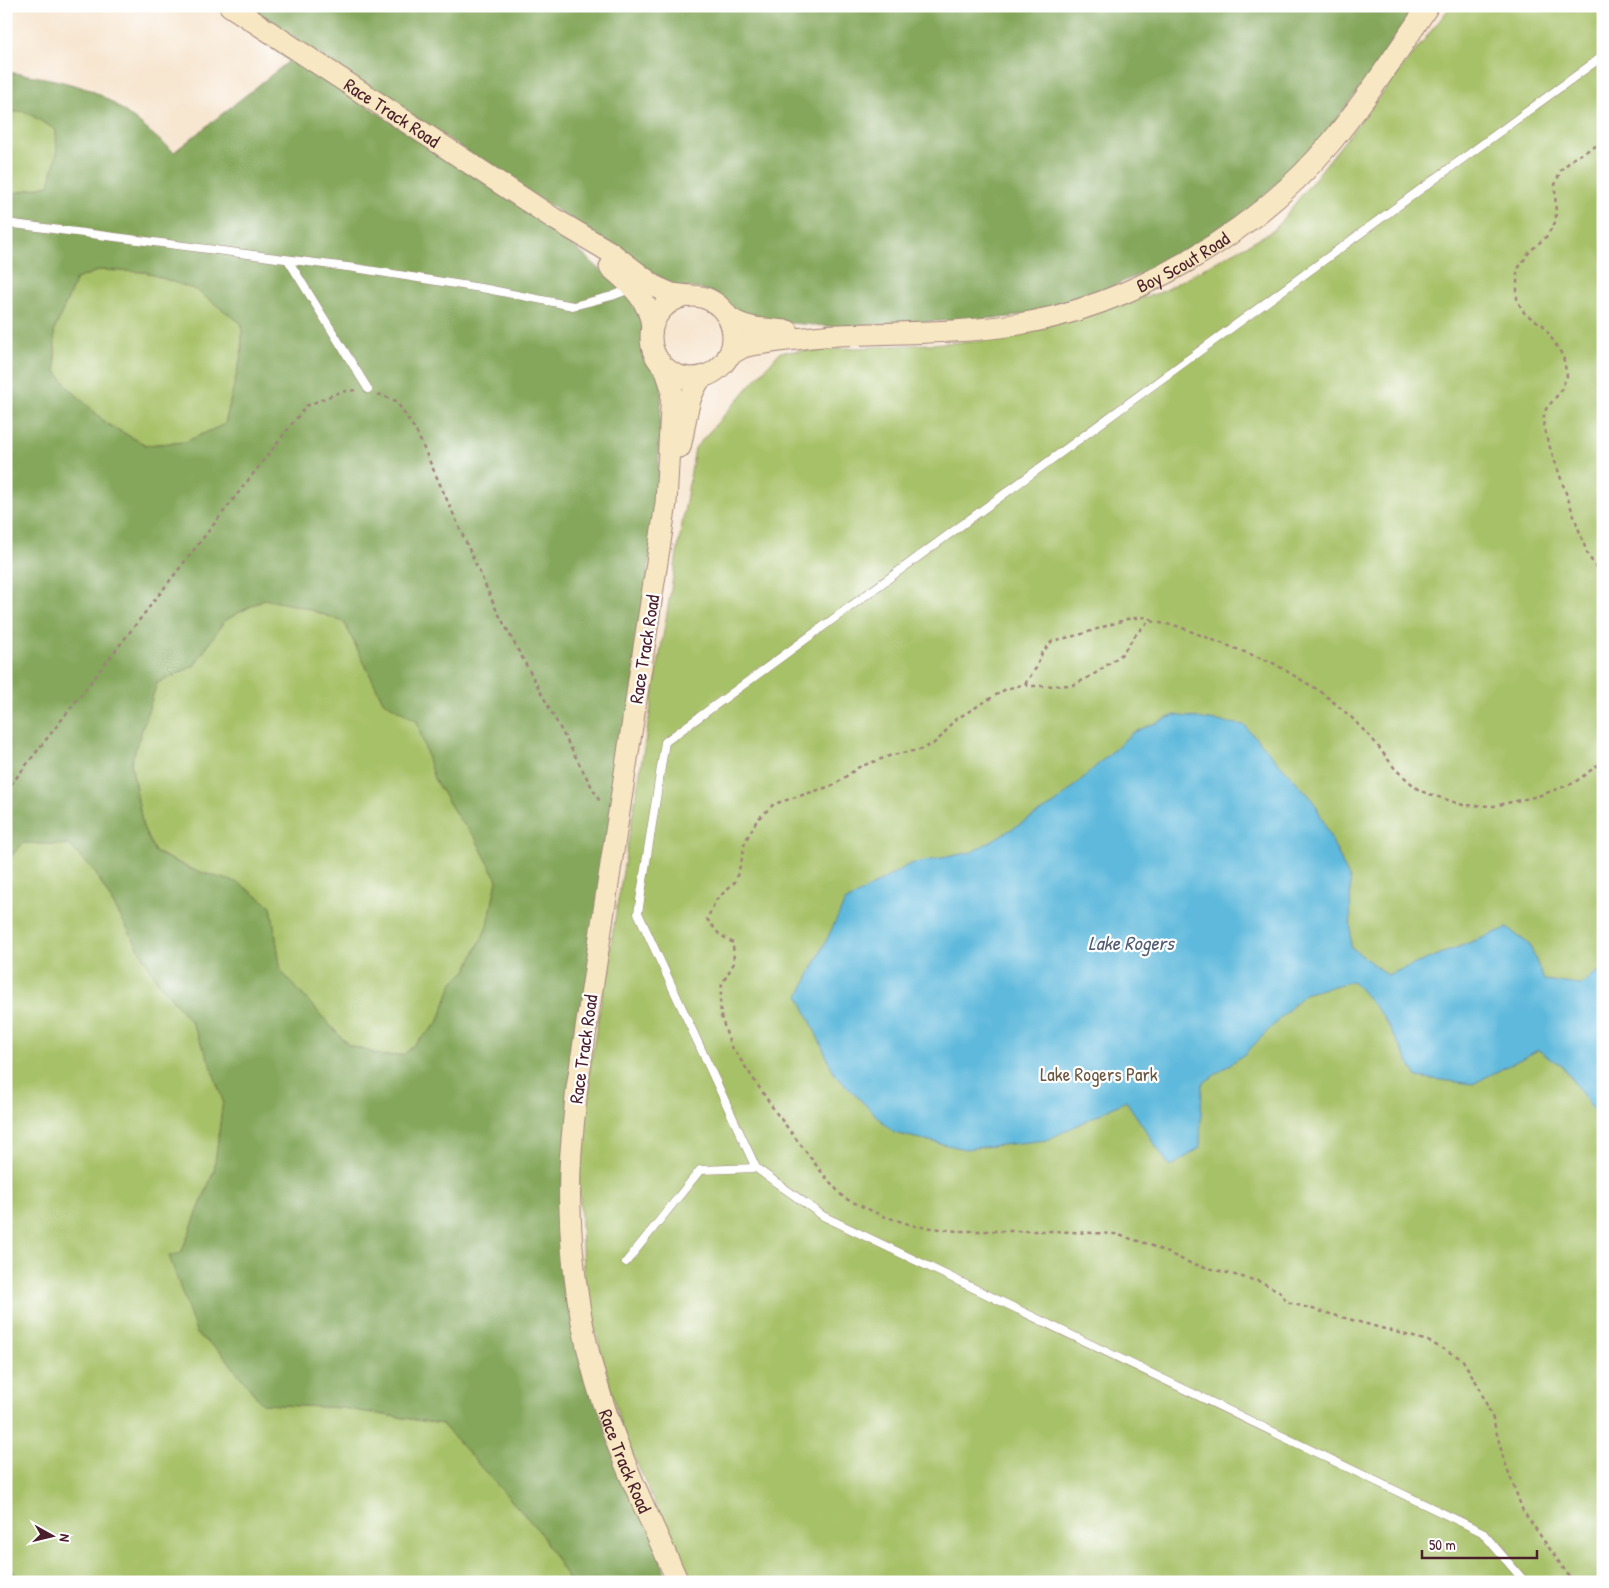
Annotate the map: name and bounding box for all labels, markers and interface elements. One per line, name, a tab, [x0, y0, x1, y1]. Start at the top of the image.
street label: Race Track Road	[339, 71, 446, 154]
street label: Boy Scout Road	[1132, 225, 1235, 299]
street label: Race Track Road	[623, 592, 666, 705]
water label: Lake Rogers	[1088, 929, 1176, 957]
street label: Race Track Road	[562, 992, 604, 1105]
park label: Lake Rogers Park	[1040, 1061, 1158, 1087]
street label: Race Track Road	[593, 1406, 658, 1518]
north arrow	[28, 1510, 78, 1560]
scale bar	[1422, 1528, 1536, 1560]
text: N	[55, 1533, 75, 1543]
text: 50 m	[1429, 1534, 1456, 1555]

